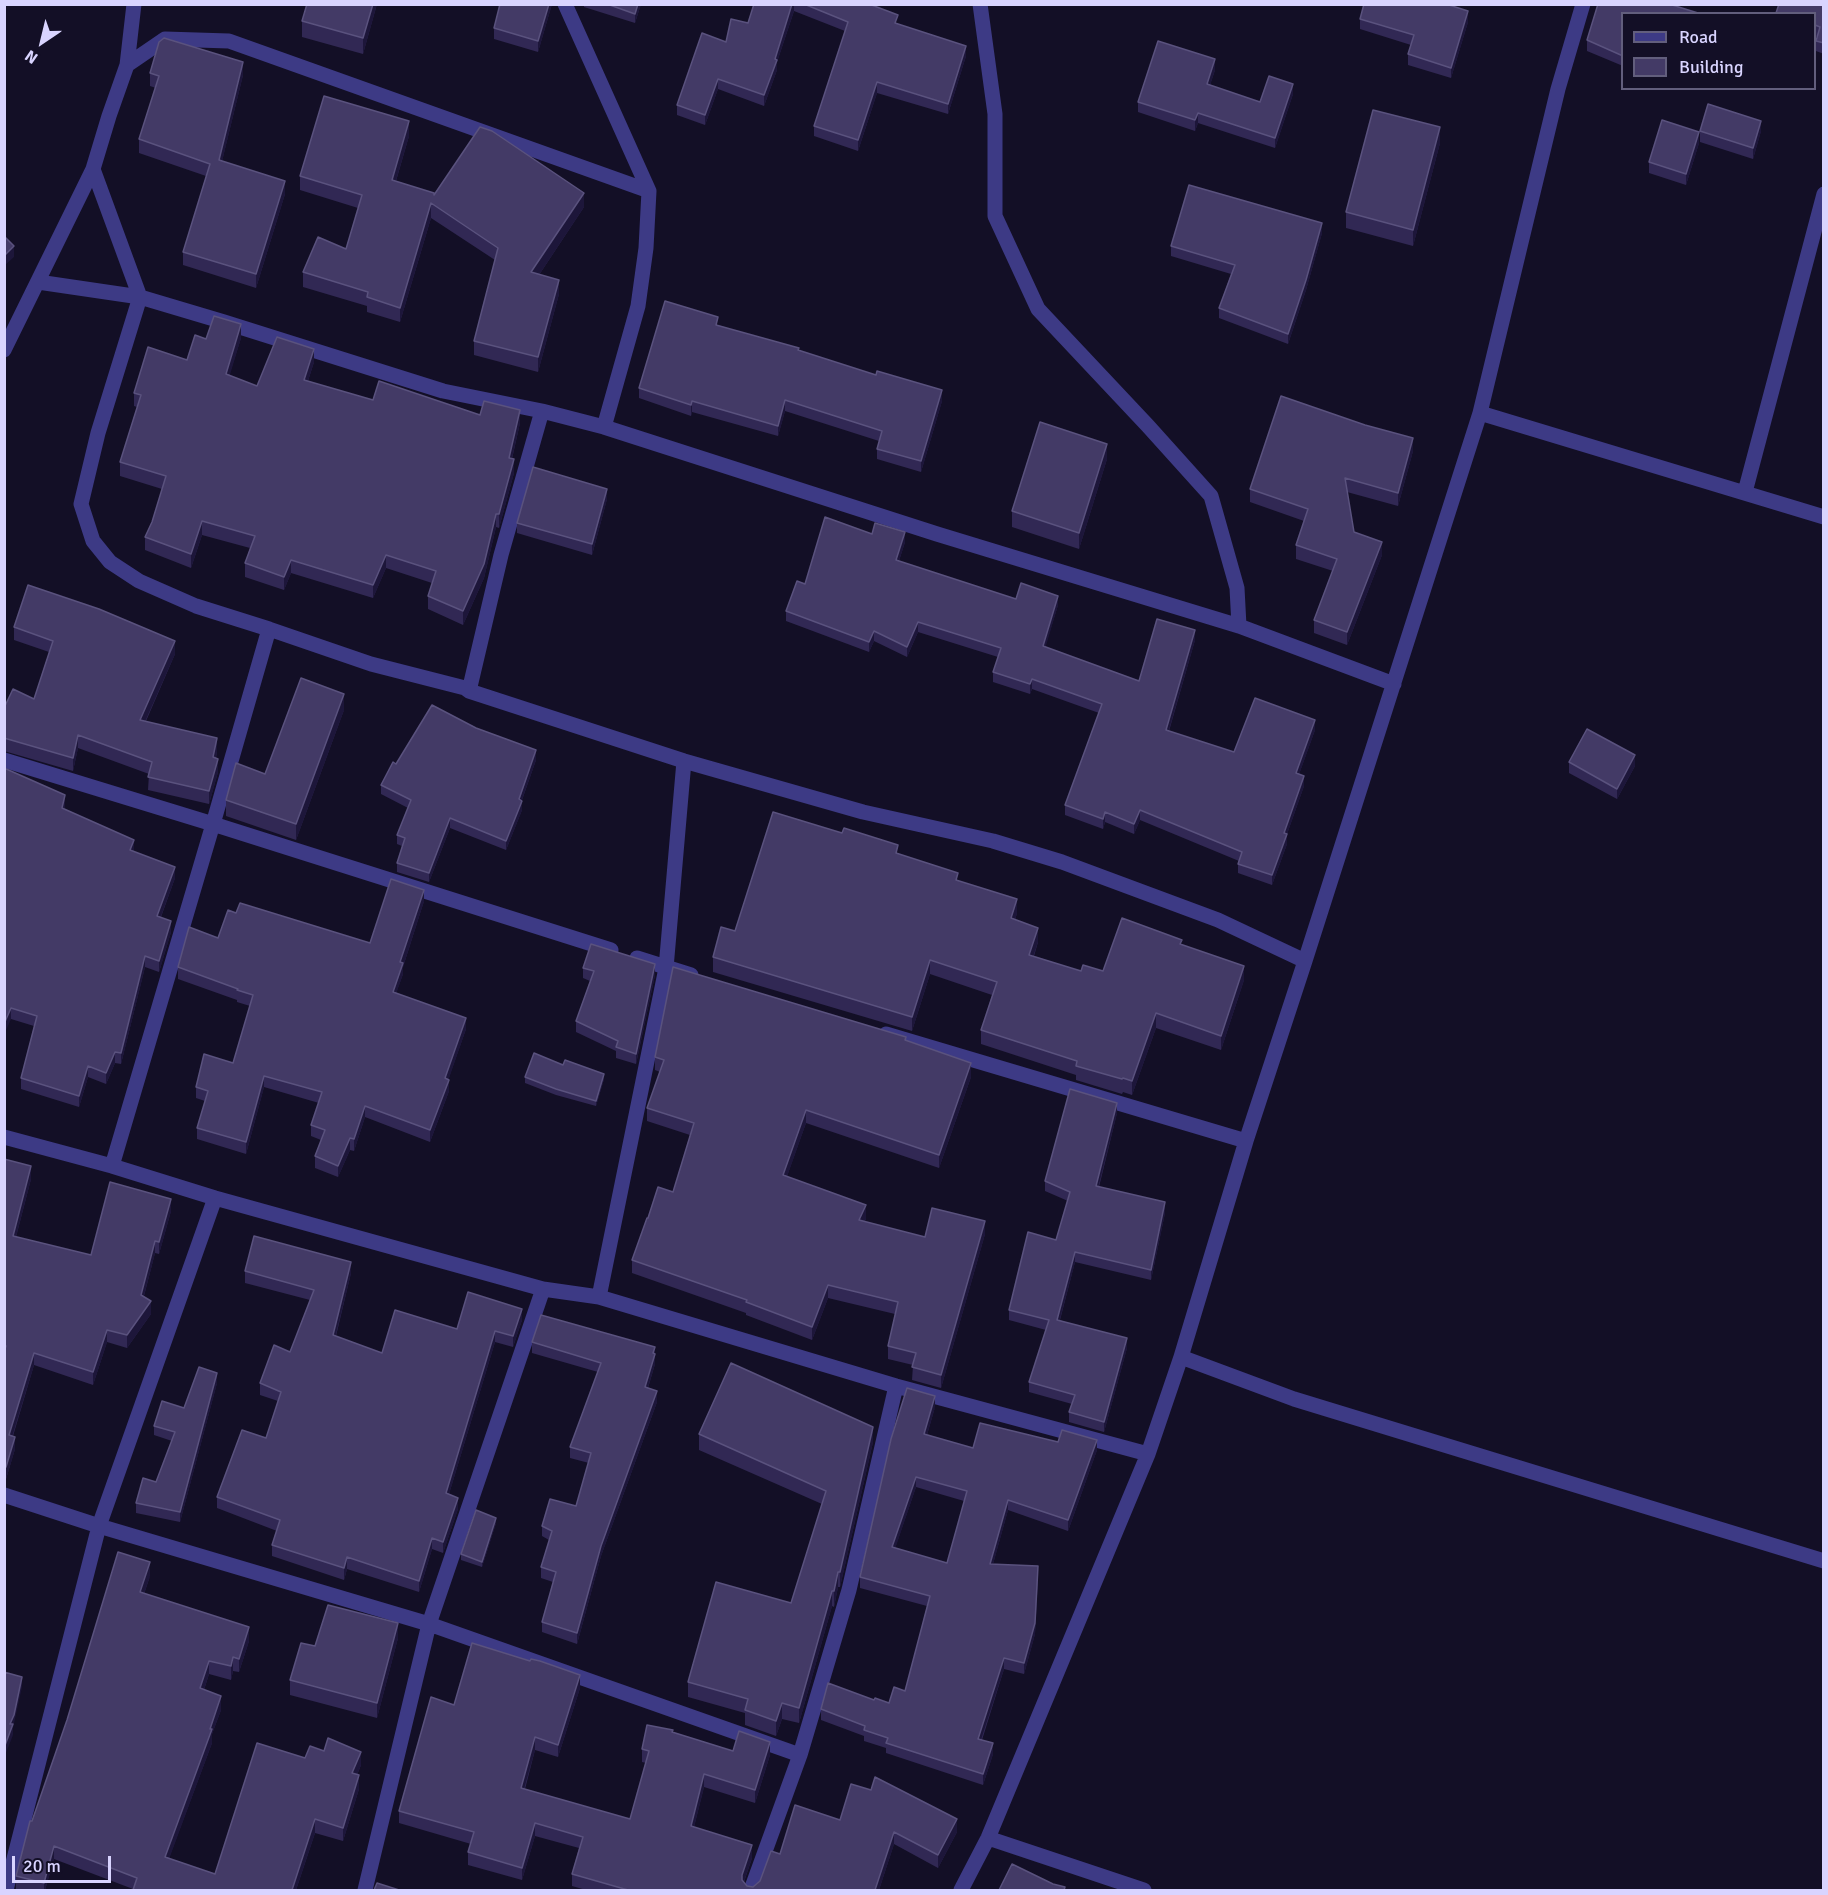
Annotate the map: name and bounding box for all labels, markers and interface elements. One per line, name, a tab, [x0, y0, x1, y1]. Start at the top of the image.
north arrow	[12, 12, 72, 72]
legend	[1621, 12, 1816, 90]
text: Road	[1679, 26, 1718, 48]
text: N	[21, 45, 42, 68]
text: Building	[1679, 56, 1743, 78]
scale bar	[15, 1844, 114, 1882]
text: 20 m	[23, 1855, 61, 1877]

